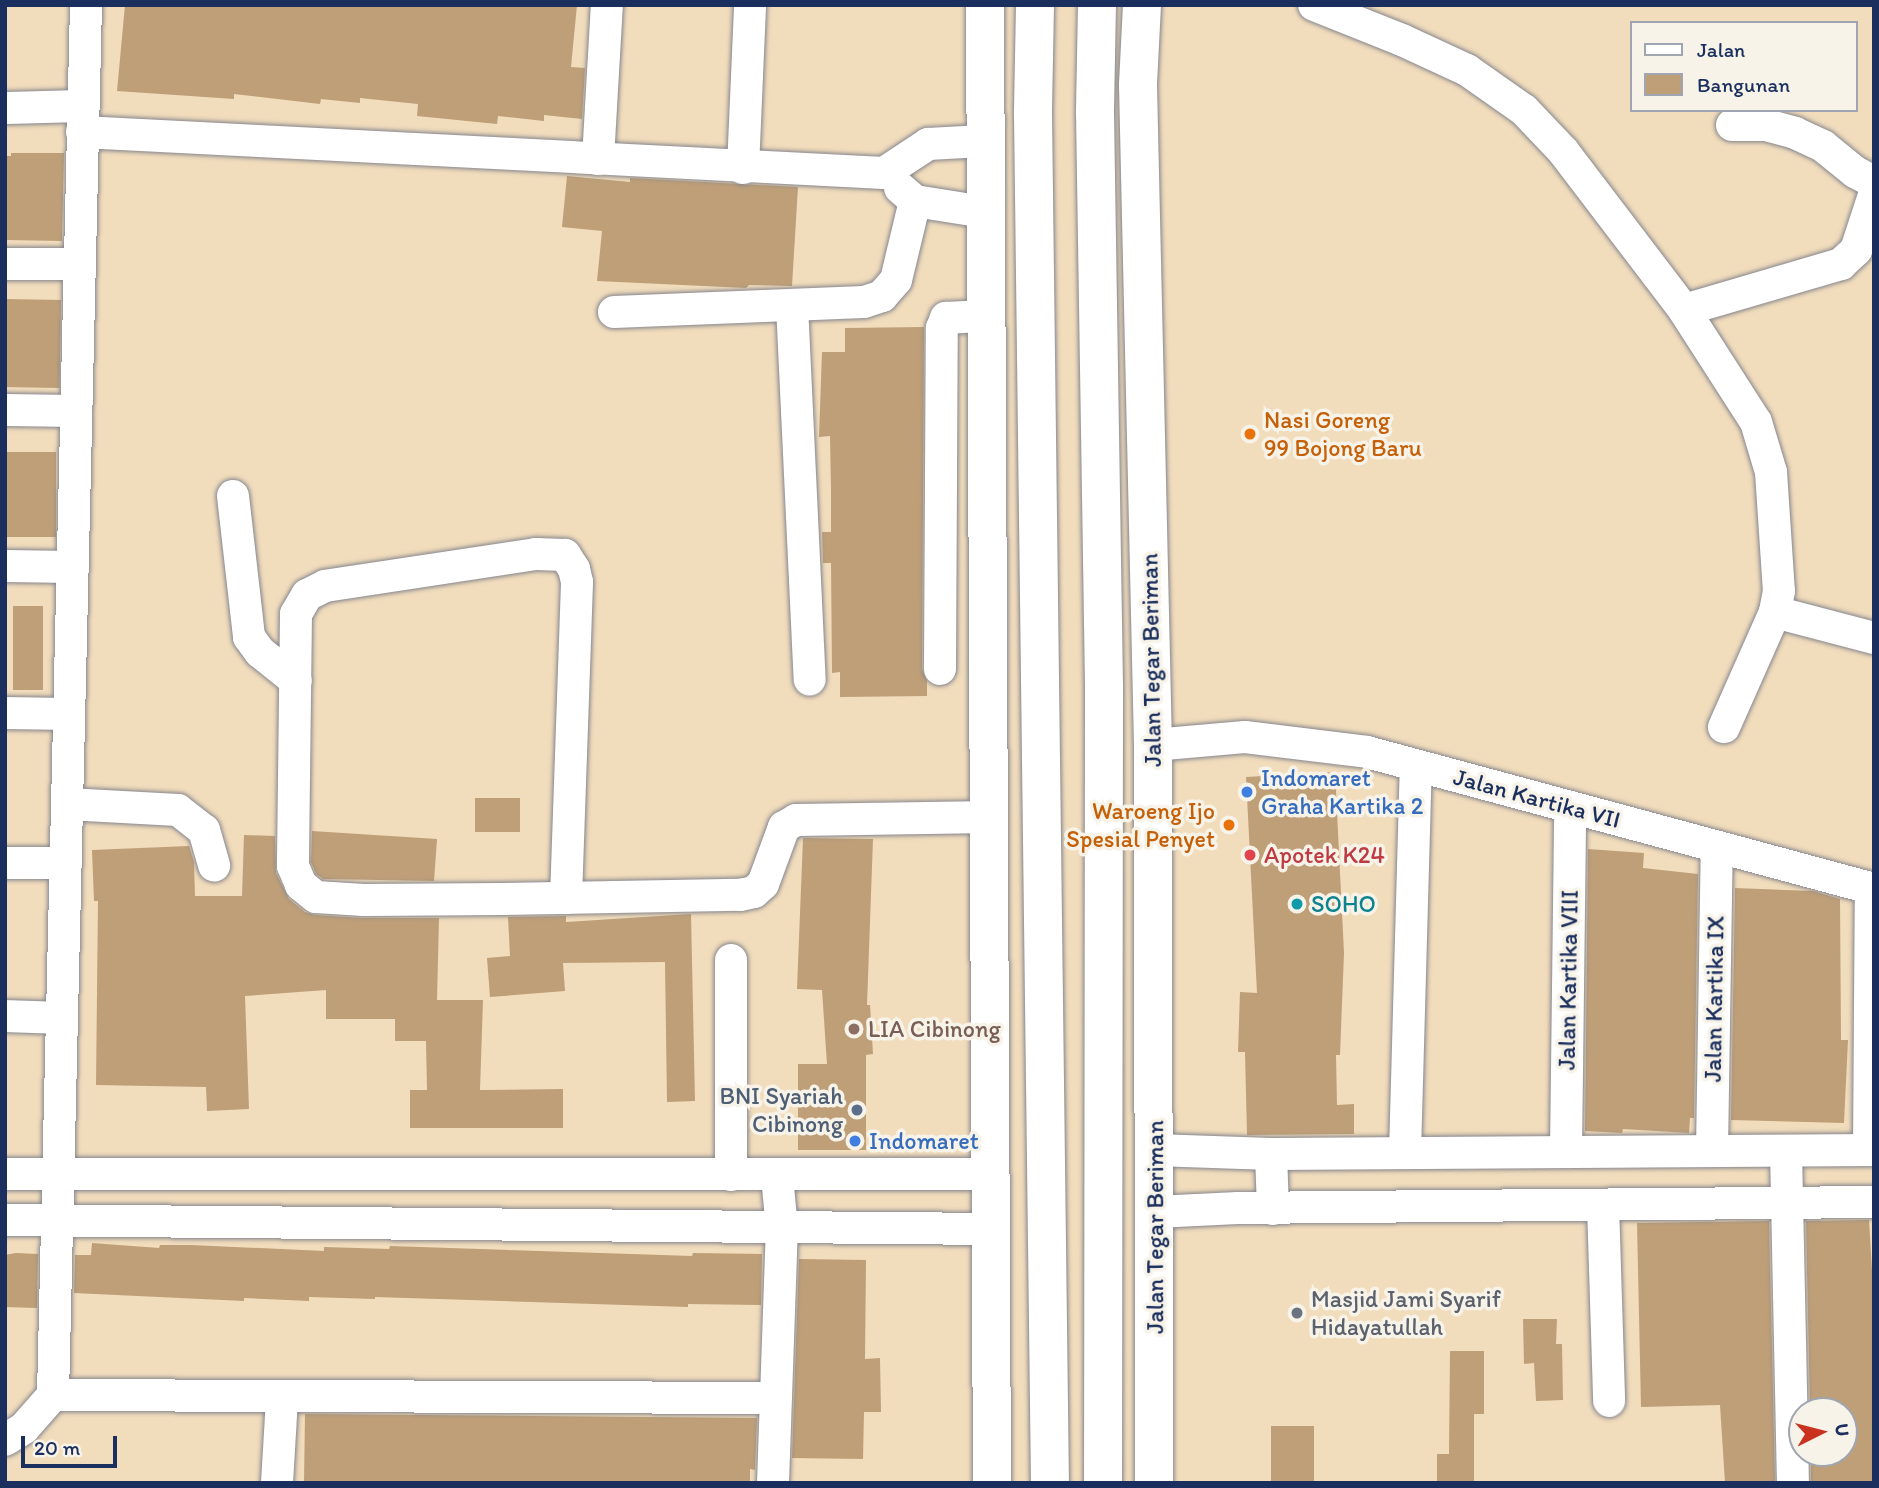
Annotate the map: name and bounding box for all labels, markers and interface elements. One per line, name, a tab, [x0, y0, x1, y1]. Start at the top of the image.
legend	[1630, 21, 1858, 112]
text: Jalan	[1697, 37, 1745, 62]
text: Bangunan	[1697, 72, 1790, 97]
place label: Nasi Goreng 99 Bojong Baru	[1264, 406, 1422, 462]
marker: Nasi Goreng 99 Bojong Baru	[1242, 426, 1258, 442]
street label: Jalan Tegar Beriman	[1135, 555, 1167, 765]
street label: Jalan Kartika VII	[1450, 762, 1624, 834]
place label: Indomaret Graha Kartika 2	[1261, 764, 1424, 820]
marker: Indomaret Graha Kartika 2	[1239, 784, 1255, 800]
place label: Waroeng Ijo Spesial Penyet	[1066, 797, 1215, 853]
marker: Waroeng Ijo Spesial Penyet	[1221, 817, 1237, 833]
place label: Apotek K24	[1264, 841, 1385, 869]
marker: Apotek K24	[1242, 847, 1258, 863]
street label: Jalan Kartika VIII	[1552, 889, 1584, 1071]
place label: SOHO	[1311, 890, 1376, 918]
marker: SOHO	[1289, 896, 1305, 912]
street label: Jalan Kartika IX	[1698, 915, 1730, 1083]
place label: LIA Cibinong	[868, 1015, 1001, 1043]
marker: LIA Cibinong	[846, 1021, 862, 1037]
place label: BNI Syariah Cibinong	[720, 1082, 843, 1138]
marker: BNI Syariah Cibinong	[849, 1102, 865, 1118]
street label: Jalan Tegar Beriman	[1141, 1122, 1169, 1332]
place label: Indomaret	[869, 1127, 979, 1155]
marker: Indomaret	[847, 1133, 863, 1149]
place label: Masjid Jami Syarif Hidayatullah	[1311, 1285, 1500, 1341]
marker: Masjid Jami Syarif Hidayatullah	[1289, 1305, 1305, 1321]
north arrow	[1788, 1397, 1858, 1467]
scale bar	[24, 1422, 121, 1466]
text: U	[1830, 1422, 1854, 1437]
text: 20 m	[34, 1435, 80, 1460]

